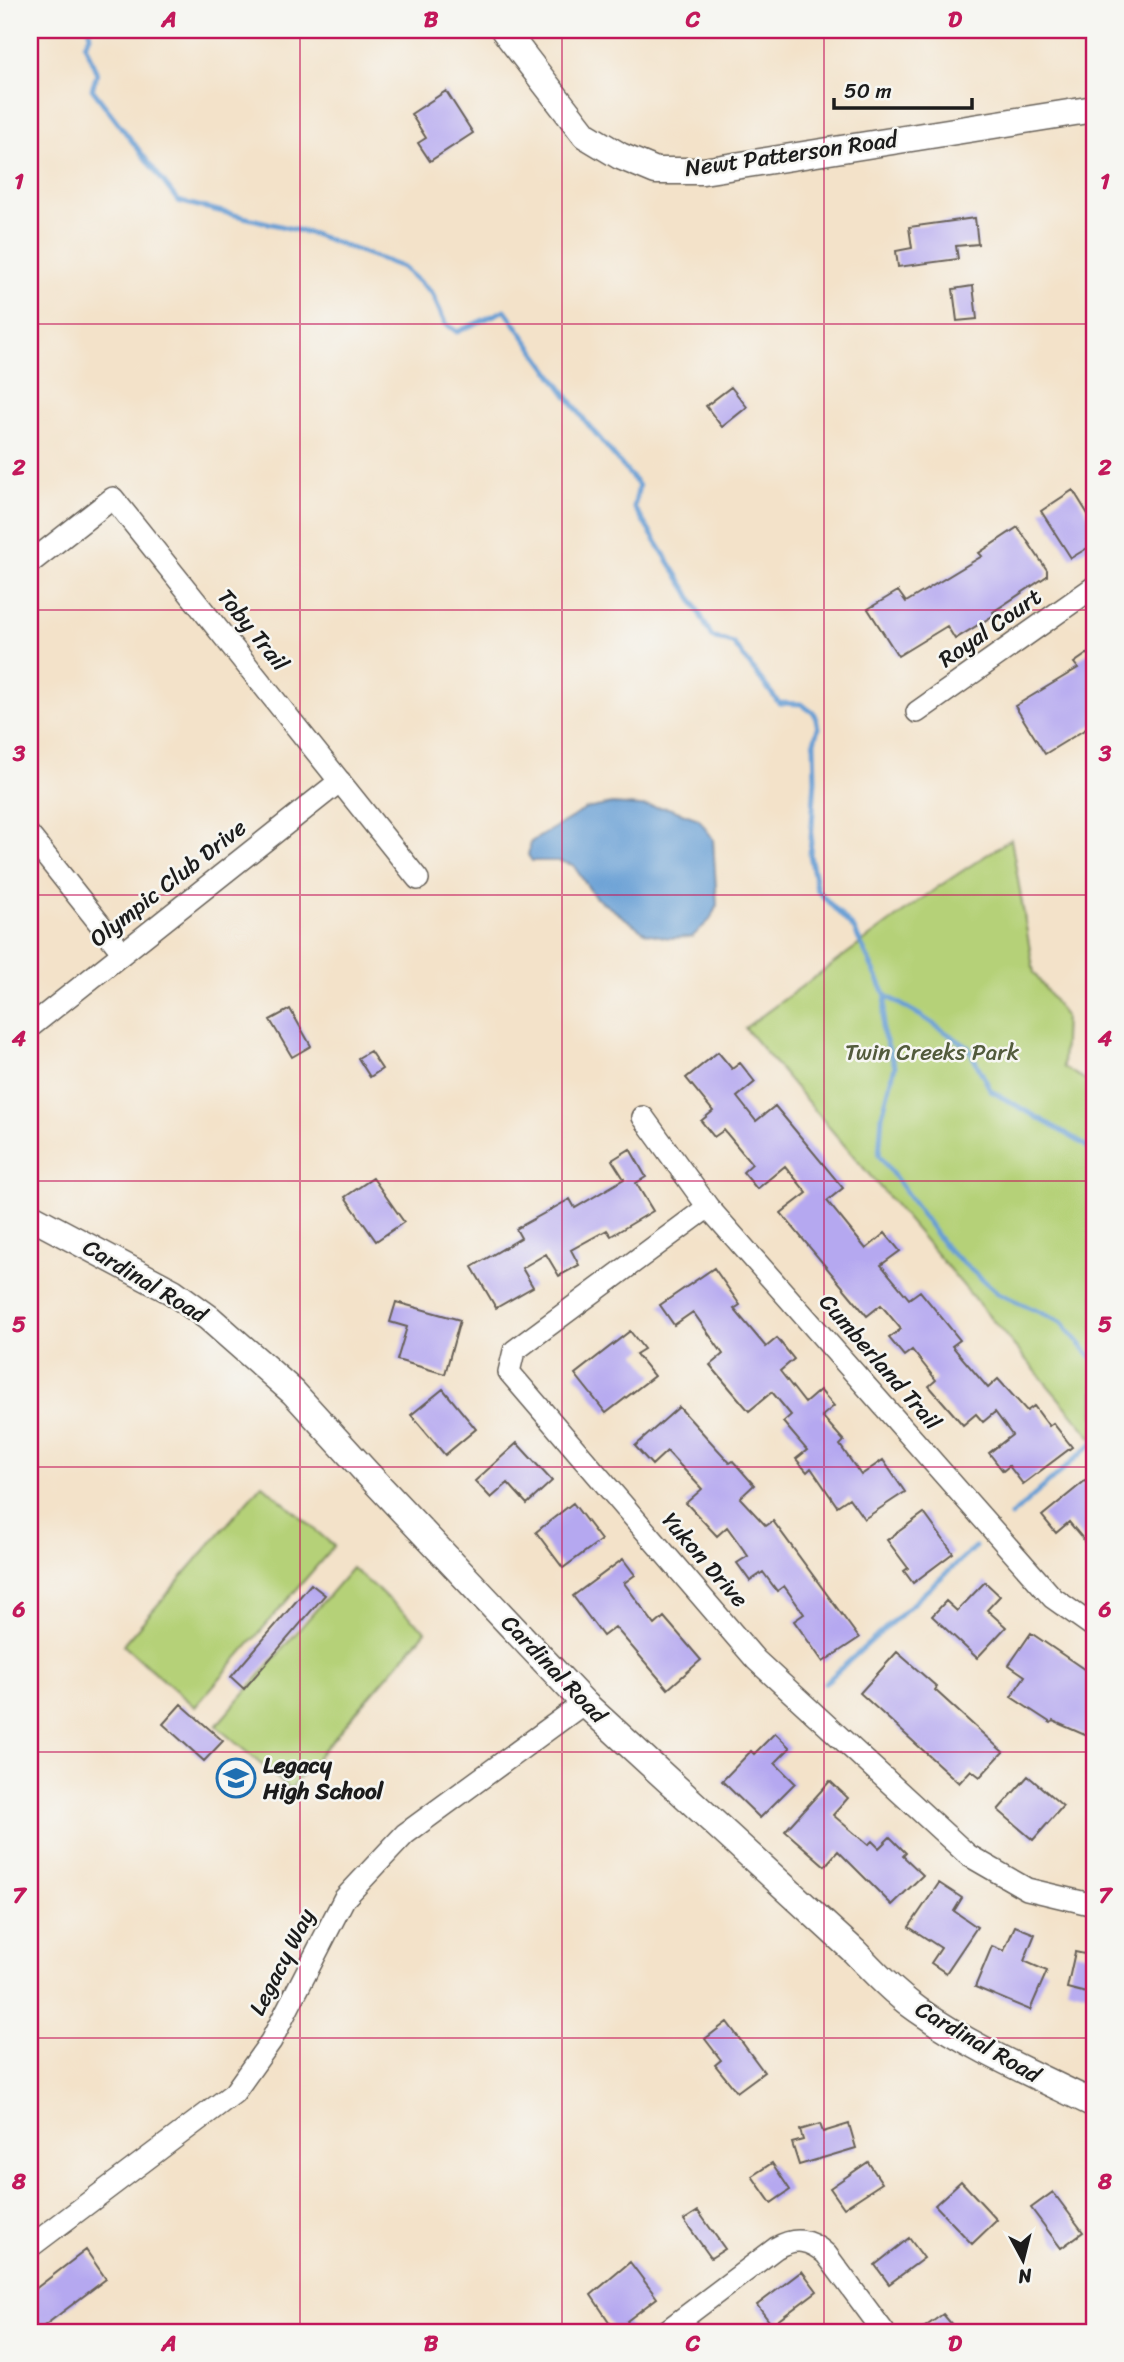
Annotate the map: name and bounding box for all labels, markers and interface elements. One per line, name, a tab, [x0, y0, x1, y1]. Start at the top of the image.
text: A	[160, 0, 177, 40]
text: B	[424, 0, 439, 40]
text: C	[685, 0, 701, 40]
text: D	[948, 0, 963, 40]
scale bar	[834, 66, 972, 110]
text: 50 m	[844, 72, 892, 110]
street label: Newt Patterson Road	[682, 119, 902, 189]
text: 1	[14, 161, 24, 202]
text: 1	[1100, 161, 1110, 202]
text: 2	[11, 447, 26, 488]
text: 2	[1097, 447, 1112, 488]
street label: Royal Court	[929, 577, 1051, 679]
street label: Toby Trail	[206, 579, 300, 681]
text: 3	[12, 733, 26, 774]
text: 3	[1098, 733, 1112, 774]
street label: Olympic Club Drive	[80, 808, 256, 958]
text: 4	[11, 1018, 27, 1059]
text: 4	[1097, 1018, 1113, 1059]
park label: Twin Creeks Park	[845, 1032, 1020, 1073]
street label: Cardinal Road	[75, 1227, 217, 1336]
street label: Cumberland Trail	[808, 1284, 952, 1440]
text: 5	[12, 1304, 26, 1345]
text: 5	[1098, 1304, 1112, 1345]
street label: Yukon Drive	[651, 1502, 759, 1618]
text: 6	[11, 1589, 26, 1630]
text: 6	[1097, 1589, 1112, 1630]
street label: Cardinal Road	[491, 1605, 619, 1735]
place label: Legacy High School	[262, 1745, 385, 1812]
school or university icon: Legacy High School	[215, 1757, 257, 1799]
text: 7	[12, 1875, 27, 1916]
text: 7	[1098, 1875, 1113, 1916]
street label: Legacy Way	[237, 1901, 327, 2023]
street label: Cardinal Road	[907, 1989, 1050, 2096]
text: 8	[11, 2161, 26, 2202]
text: 8	[1097, 2161, 1112, 2202]
north arrow	[988, 2226, 1058, 2296]
text: N	[1016, 2259, 1035, 2294]
text: A	[160, 2323, 177, 2362]
text: B	[424, 2323, 439, 2362]
text: C	[685, 2323, 701, 2362]
text: D	[948, 2323, 963, 2362]

